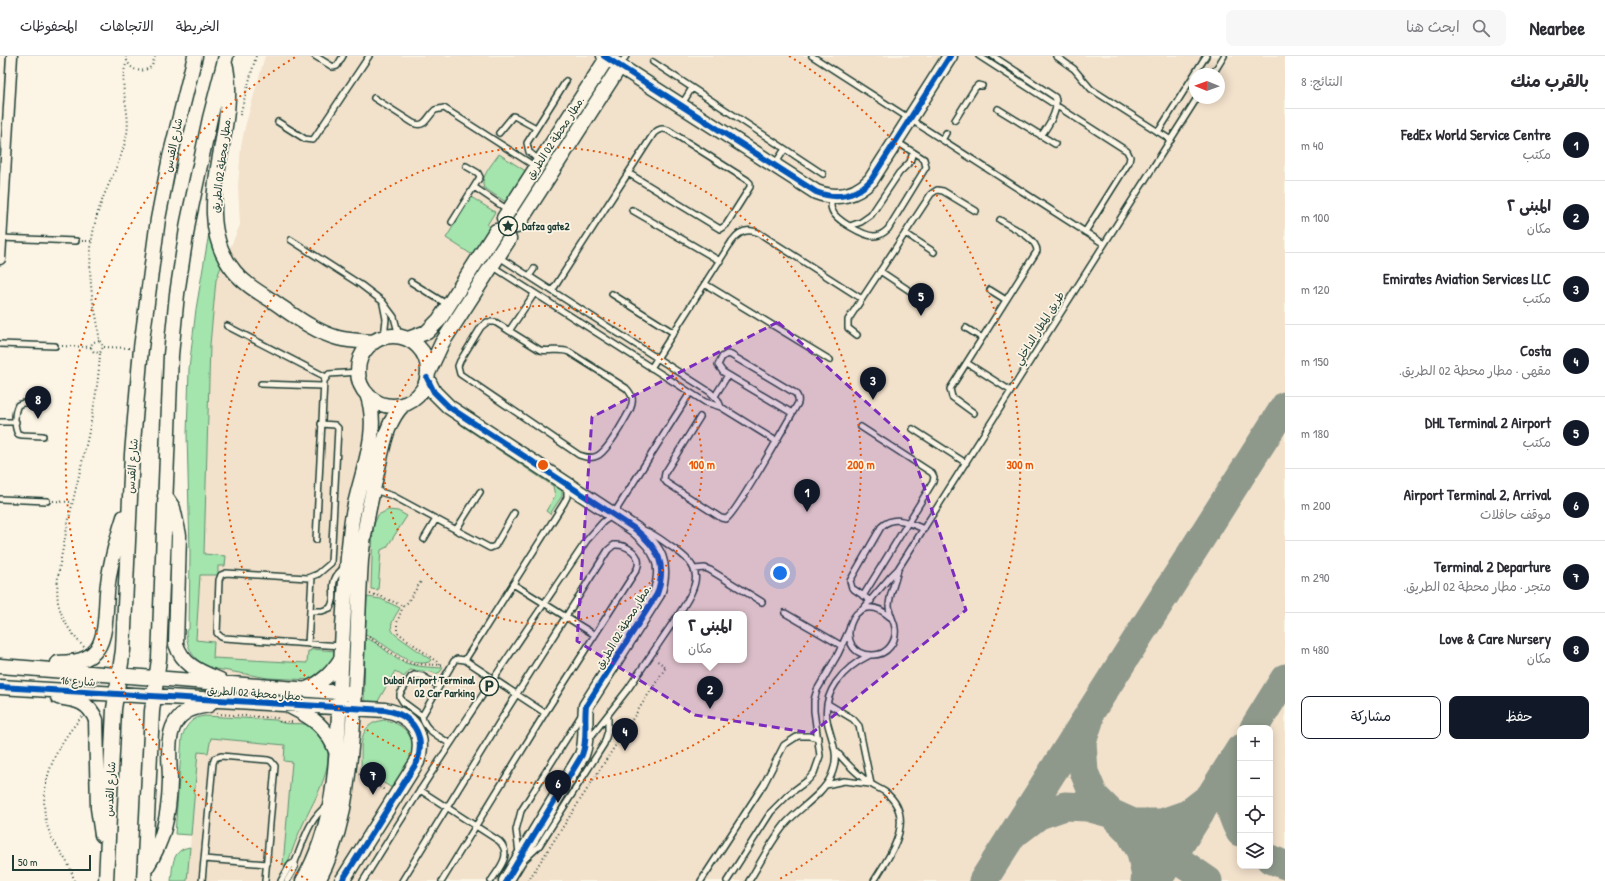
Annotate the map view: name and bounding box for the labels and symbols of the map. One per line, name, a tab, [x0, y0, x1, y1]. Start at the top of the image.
north arrow	[1189, 68, 1225, 104]
street label: مطار محطة 02 الطريق.	[523, 94, 587, 182]
street label: مطار محطة 02 الطريق.	[208, 116, 234, 214]
street label: شارع القدس	[160, 117, 188, 174]
place icon: Dafza gate2	[497, 215, 519, 237]
place label: Dafza gate2	[522, 219, 570, 234]
pin: 5	[908, 283, 934, 316]
street label: طريق المطار الداخلي	[1011, 289, 1071, 369]
pin: 3	[860, 367, 886, 400]
pin: 8	[25, 386, 51, 419]
street label: شارع القدس	[123, 438, 143, 494]
text: 100 m	[689, 456, 715, 473]
text: 200 m	[847, 456, 875, 473]
text: 300 m	[1006, 456, 1034, 473]
centre of rings	[536, 458, 550, 472]
pin: 1	[794, 479, 820, 512]
your location	[770, 563, 790, 583]
street label: مطار محطة 02 الطريق.	[592, 582, 654, 672]
street label: شارع 16	[60, 673, 96, 691]
place label: Dubai Airport Terminal 02 Car Parking	[384, 673, 476, 701]
parking icon: Dubai Airport Terminal 02 Car Parking	[478, 675, 500, 697]
pin: 2	[697, 676, 723, 709]
street label: مطار محطة 02 الطريق.	[206, 683, 304, 703]
pin: 4	[612, 718, 638, 751]
street label: شارع القدس	[102, 761, 120, 817]
pin: 7	[360, 762, 386, 795]
pin: 6	[545, 770, 571, 803]
scale bar	[12, 853, 91, 872]

